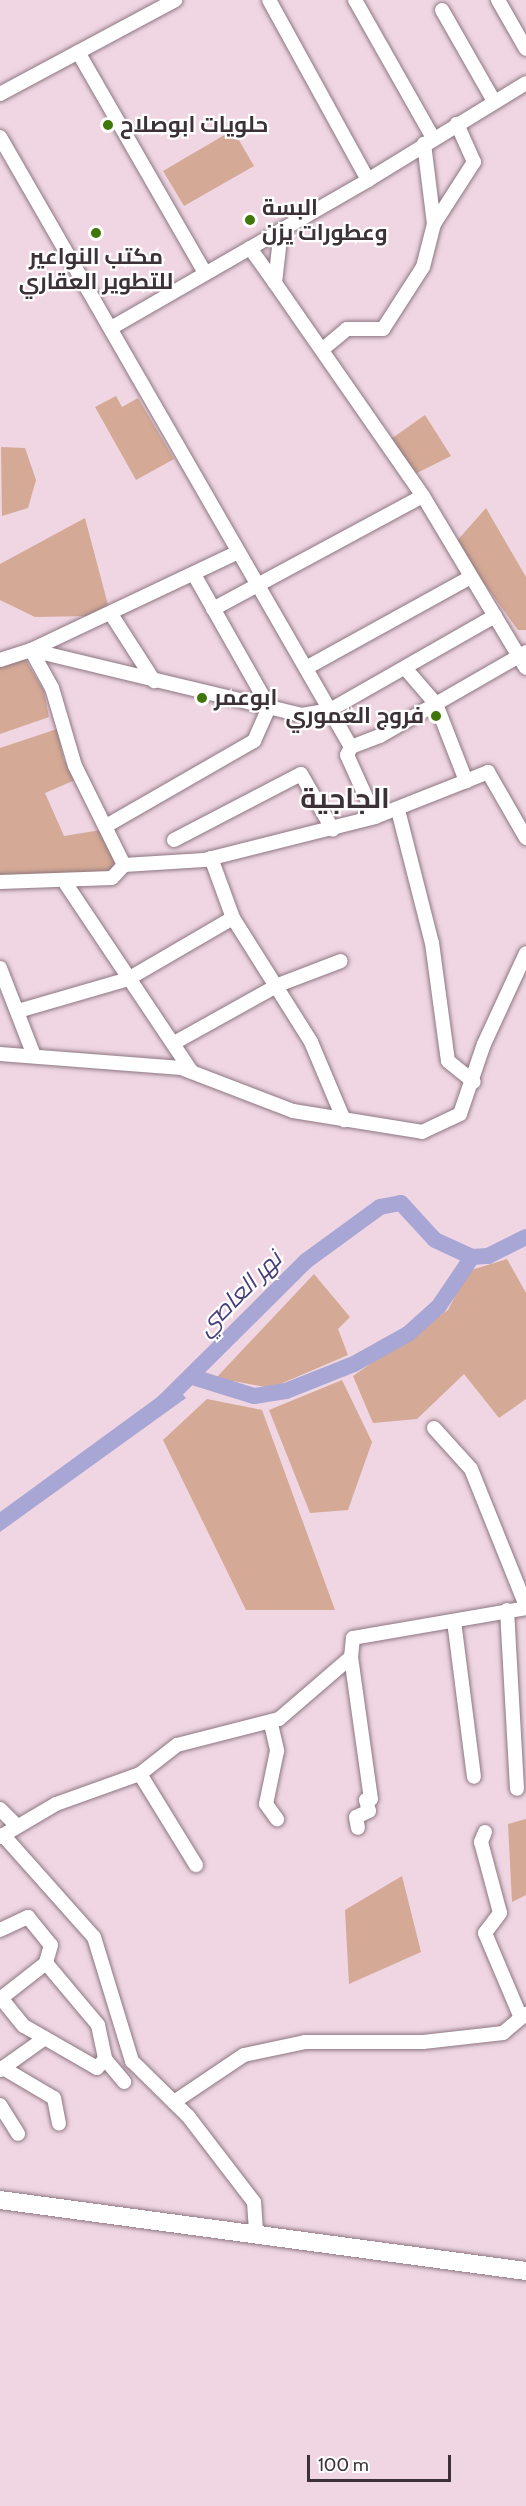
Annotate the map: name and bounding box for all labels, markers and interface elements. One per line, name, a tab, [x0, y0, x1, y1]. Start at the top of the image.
place label: حلويات ابوصلاح	[120, 112, 268, 138]
marker: حلويات ابوصلاح	[101, 118, 115, 132]
place label: البسة وعطورات يزن	[262, 194, 388, 246]
marker: البسة وعطورات يزن	[243, 213, 257, 227]
marker: مكتب النواعير للتطوير العقاري	[89, 226, 103, 240]
place label: مكتب النواعير للتطوير العقاري	[19, 243, 173, 294]
place label: ابوعمر	[214, 685, 277, 711]
marker: ابوعمر	[195, 691, 209, 705]
place label: فروج العموري	[285, 703, 424, 729]
marker: فروج العموري	[429, 709, 443, 723]
district label: الجاجية	[300, 781, 390, 815]
water label: نهر العاصي	[191, 1245, 287, 1341]
scale bar	[310, 2443, 454, 2481]
text: 100 m	[318, 2454, 369, 2476]

